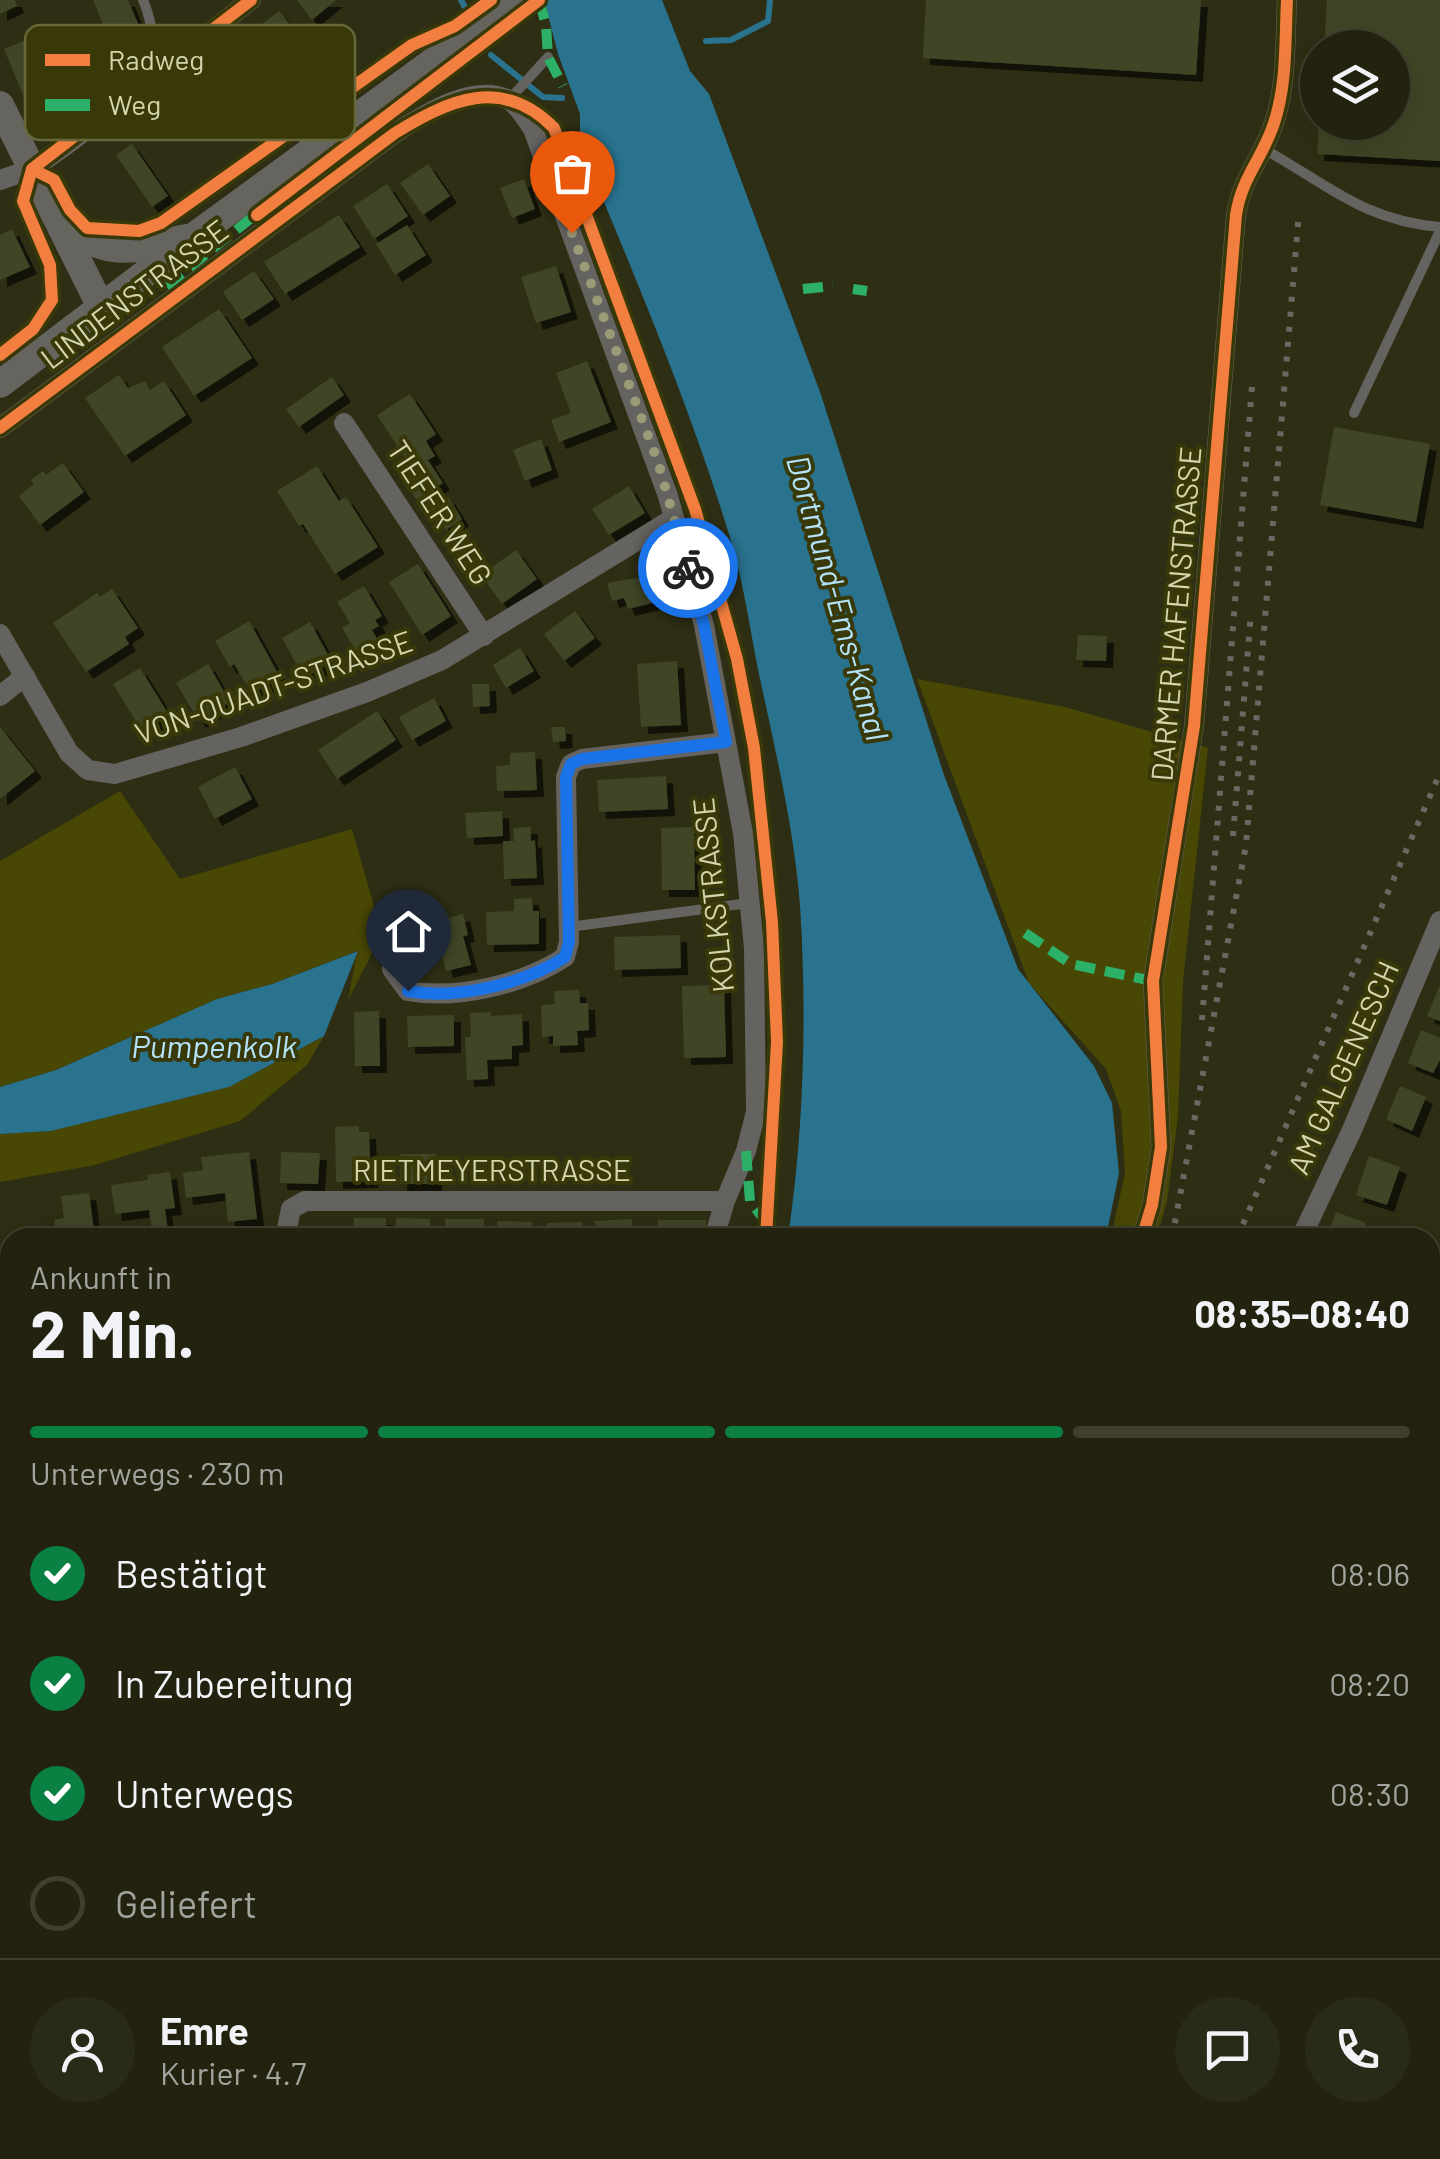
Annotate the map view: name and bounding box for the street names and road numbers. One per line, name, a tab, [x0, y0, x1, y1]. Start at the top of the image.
street label: LINDENSTRASSE	[33, 211, 235, 376]
street label: TIEFER WEG	[381, 433, 501, 591]
street label: DARMER HAFENSTRASSE	[1142, 445, 1208, 783]
street label: VON-QUADT-STRASSE	[130, 622, 417, 751]
street label: KOLKSTRASSE	[684, 796, 740, 994]
street label: AM GALGENESCH	[1279, 955, 1405, 1179]
street label: RIETMEYERSTRASSE	[353, 1151, 631, 1187]

